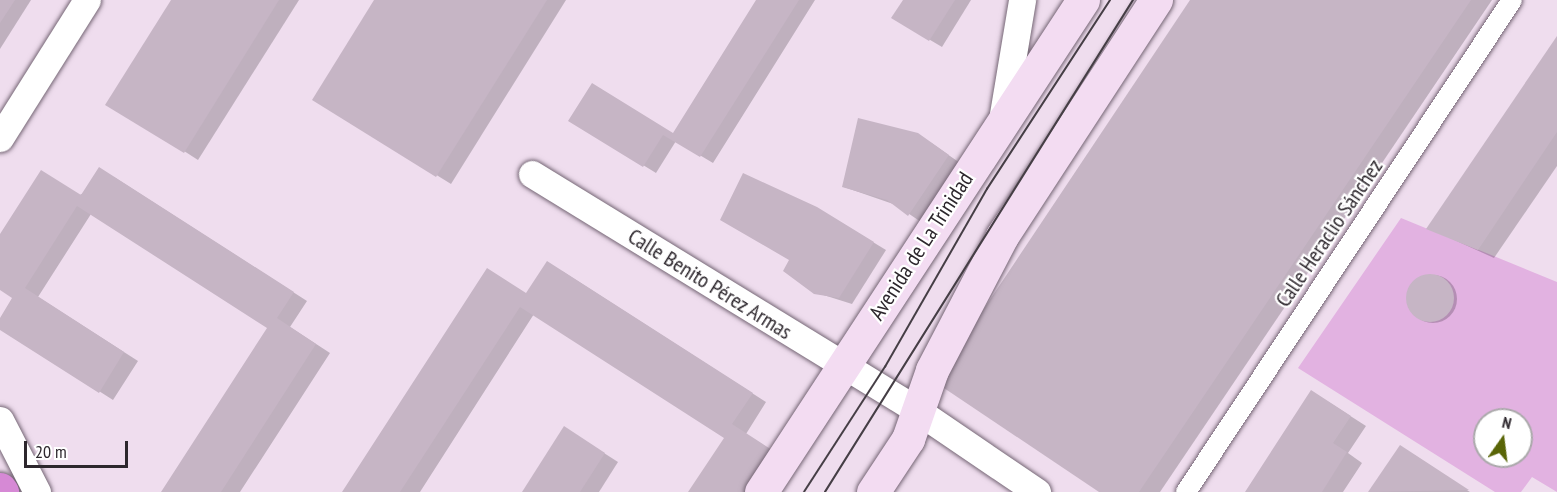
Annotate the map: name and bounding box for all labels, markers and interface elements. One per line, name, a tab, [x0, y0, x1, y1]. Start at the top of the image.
street label: Calle Heraclio Sánchez	[1270, 154, 1388, 312]
street label: Avenida de La Trinidad	[863, 167, 979, 325]
street label: Calle Benito Pérez Armas	[623, 223, 797, 345]
north arrow	[1473, 408, 1533, 468]
text: N	[1500, 412, 1513, 433]
scale bar	[27, 429, 130, 467]
text: 20 m	[35, 440, 67, 463]

